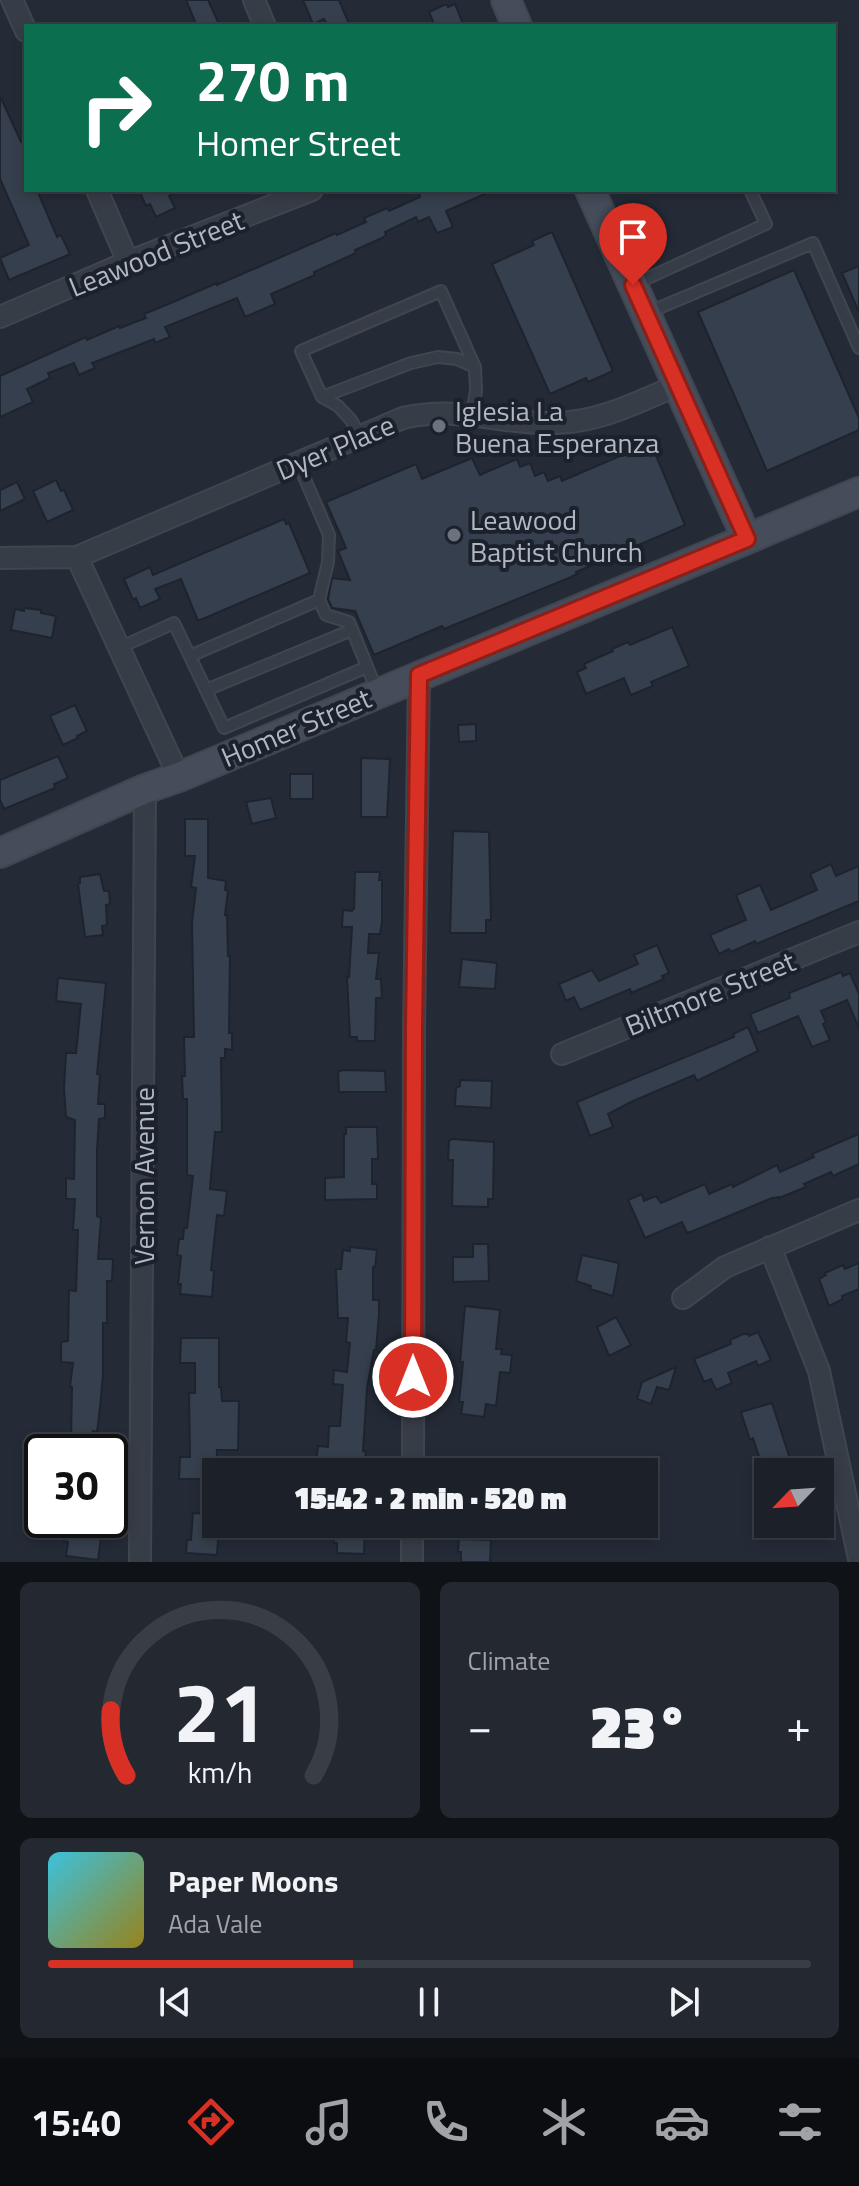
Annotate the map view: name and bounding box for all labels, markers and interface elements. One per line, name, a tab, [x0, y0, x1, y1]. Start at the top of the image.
text: 270 m	[196, 38, 349, 123]
icon: right	[64, 56, 168, 160]
text: Homer Street	[196, 115, 401, 170]
street label: Leawood Street	[62, 198, 250, 308]
pin	[599, 203, 667, 285]
icon: arrive	[611, 215, 655, 259]
place label: Iglesia La Buena Esperanza	[455, 389, 659, 464]
street label: Dyer Place	[269, 403, 401, 491]
marker: Iglesia La Buena Esperanza	[430, 417, 448, 435]
place label: Leawood Baptist Church	[470, 498, 643, 573]
marker: Leawood Baptist Church	[445, 526, 463, 544]
street label: Homer Street	[214, 676, 378, 778]
street label: Biltmore Street	[619, 939, 802, 1047]
street label: Vernon Avenue	[122, 1087, 165, 1265]
position arrow	[371, 1335, 455, 1419]
speed limit sign: 30	[24, 1434, 128, 1538]
north arrow	[754, 1458, 834, 1538]
map controls	[754, 1458, 834, 1538]
text: 15:42 · 2 min · 520 m	[294, 1475, 566, 1521]
text: Climate	[468, 1641, 550, 1680]
text: 21	[173, 1648, 266, 1774]
text: 23°	[590, 1680, 689, 1771]
text: −	[468, 1692, 492, 1759]
text: +	[786, 1692, 811, 1759]
text: km/h	[187, 1751, 252, 1794]
text: Paper Moons	[168, 1858, 338, 1904]
text: Ada Vale	[168, 1904, 262, 1943]
icon: previous	[153, 1980, 197, 2024]
icon: pause	[407, 1980, 451, 2024]
icon: next	[662, 1980, 706, 2024]
icon: directions	[183, 2094, 239, 2150]
icon: music	[301, 2094, 357, 2150]
icon: phone	[418, 2094, 474, 2150]
icon: climate	[536, 2094, 592, 2150]
icon: car	[654, 2094, 710, 2150]
icon: filters	[772, 2094, 828, 2150]
text: 15:40	[31, 2095, 121, 2150]

